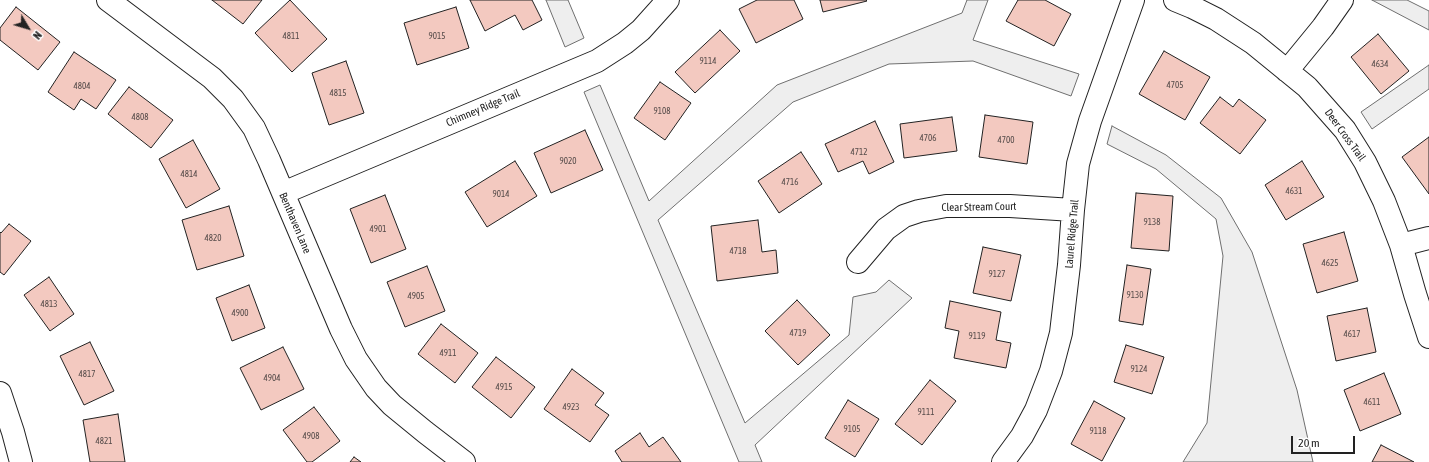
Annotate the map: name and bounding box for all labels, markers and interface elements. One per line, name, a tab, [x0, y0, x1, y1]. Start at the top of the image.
north arrow	[8, 8, 48, 48]
text: N	[31, 29, 44, 42]
house number: 4811	[283, 31, 299, 41]
house number: 9015	[429, 31, 445, 41]
house number: 9114	[700, 56, 716, 66]
house number: 4634	[1372, 59, 1388, 69]
house number: 4705	[1167, 80, 1183, 90]
house number: 4804	[74, 81, 90, 91]
street label: Chimney Ridge Trail	[444, 86, 522, 130]
house number: 4815	[330, 88, 346, 98]
house number: 9108	[654, 106, 670, 116]
street label: Deer Cross Trail	[1322, 106, 1368, 164]
house number: 4808	[132, 112, 148, 122]
house number: 4706	[920, 133, 936, 143]
house number: 4700	[998, 135, 1014, 145]
house number: 4712	[851, 147, 867, 157]
house number: 9020	[560, 156, 576, 166]
house number: 4814	[181, 169, 197, 179]
house number: 4716	[782, 177, 798, 187]
house number: 4631	[1286, 186, 1302, 196]
house number: 9014	[493, 189, 509, 199]
street label: Benthaven Lane	[276, 190, 314, 256]
street label: Laurel Ridge Trail	[1062, 199, 1082, 269]
street label: Clear Stream Court	[941, 200, 1017, 214]
house number: 9138	[1144, 217, 1160, 227]
house number: 4901	[370, 224, 386, 234]
house number: 4820	[205, 233, 221, 243]
house number: 4718	[730, 246, 746, 256]
house number: 4625	[1322, 258, 1338, 268]
house number: 9127	[989, 269, 1005, 279]
house number: 9130	[1127, 290, 1143, 300]
house number: 4905	[408, 291, 424, 301]
house number: 4813	[41, 299, 57, 309]
house number: 4900	[232, 308, 248, 318]
house number: 4719	[790, 328, 806, 338]
house number: 4617	[1344, 329, 1360, 339]
house number: 9119	[969, 331, 985, 341]
house number: 4911	[440, 348, 456, 358]
house number: 9124	[1131, 364, 1147, 374]
house number: 4817	[79, 369, 95, 379]
house number: 4904	[264, 373, 280, 383]
house number: 4915	[496, 382, 512, 392]
house number: 4611	[1364, 397, 1380, 407]
house number: 4923	[563, 402, 579, 412]
house number: 9111	[918, 407, 934, 417]
house number: 9105	[844, 424, 860, 434]
house number: 9118	[1090, 426, 1106, 436]
scale bar	[1293, 428, 1357, 454]
house number: 4908	[303, 431, 319, 441]
house number: 4821	[96, 436, 112, 446]
text: 20 m	[1298, 436, 1320, 450]

